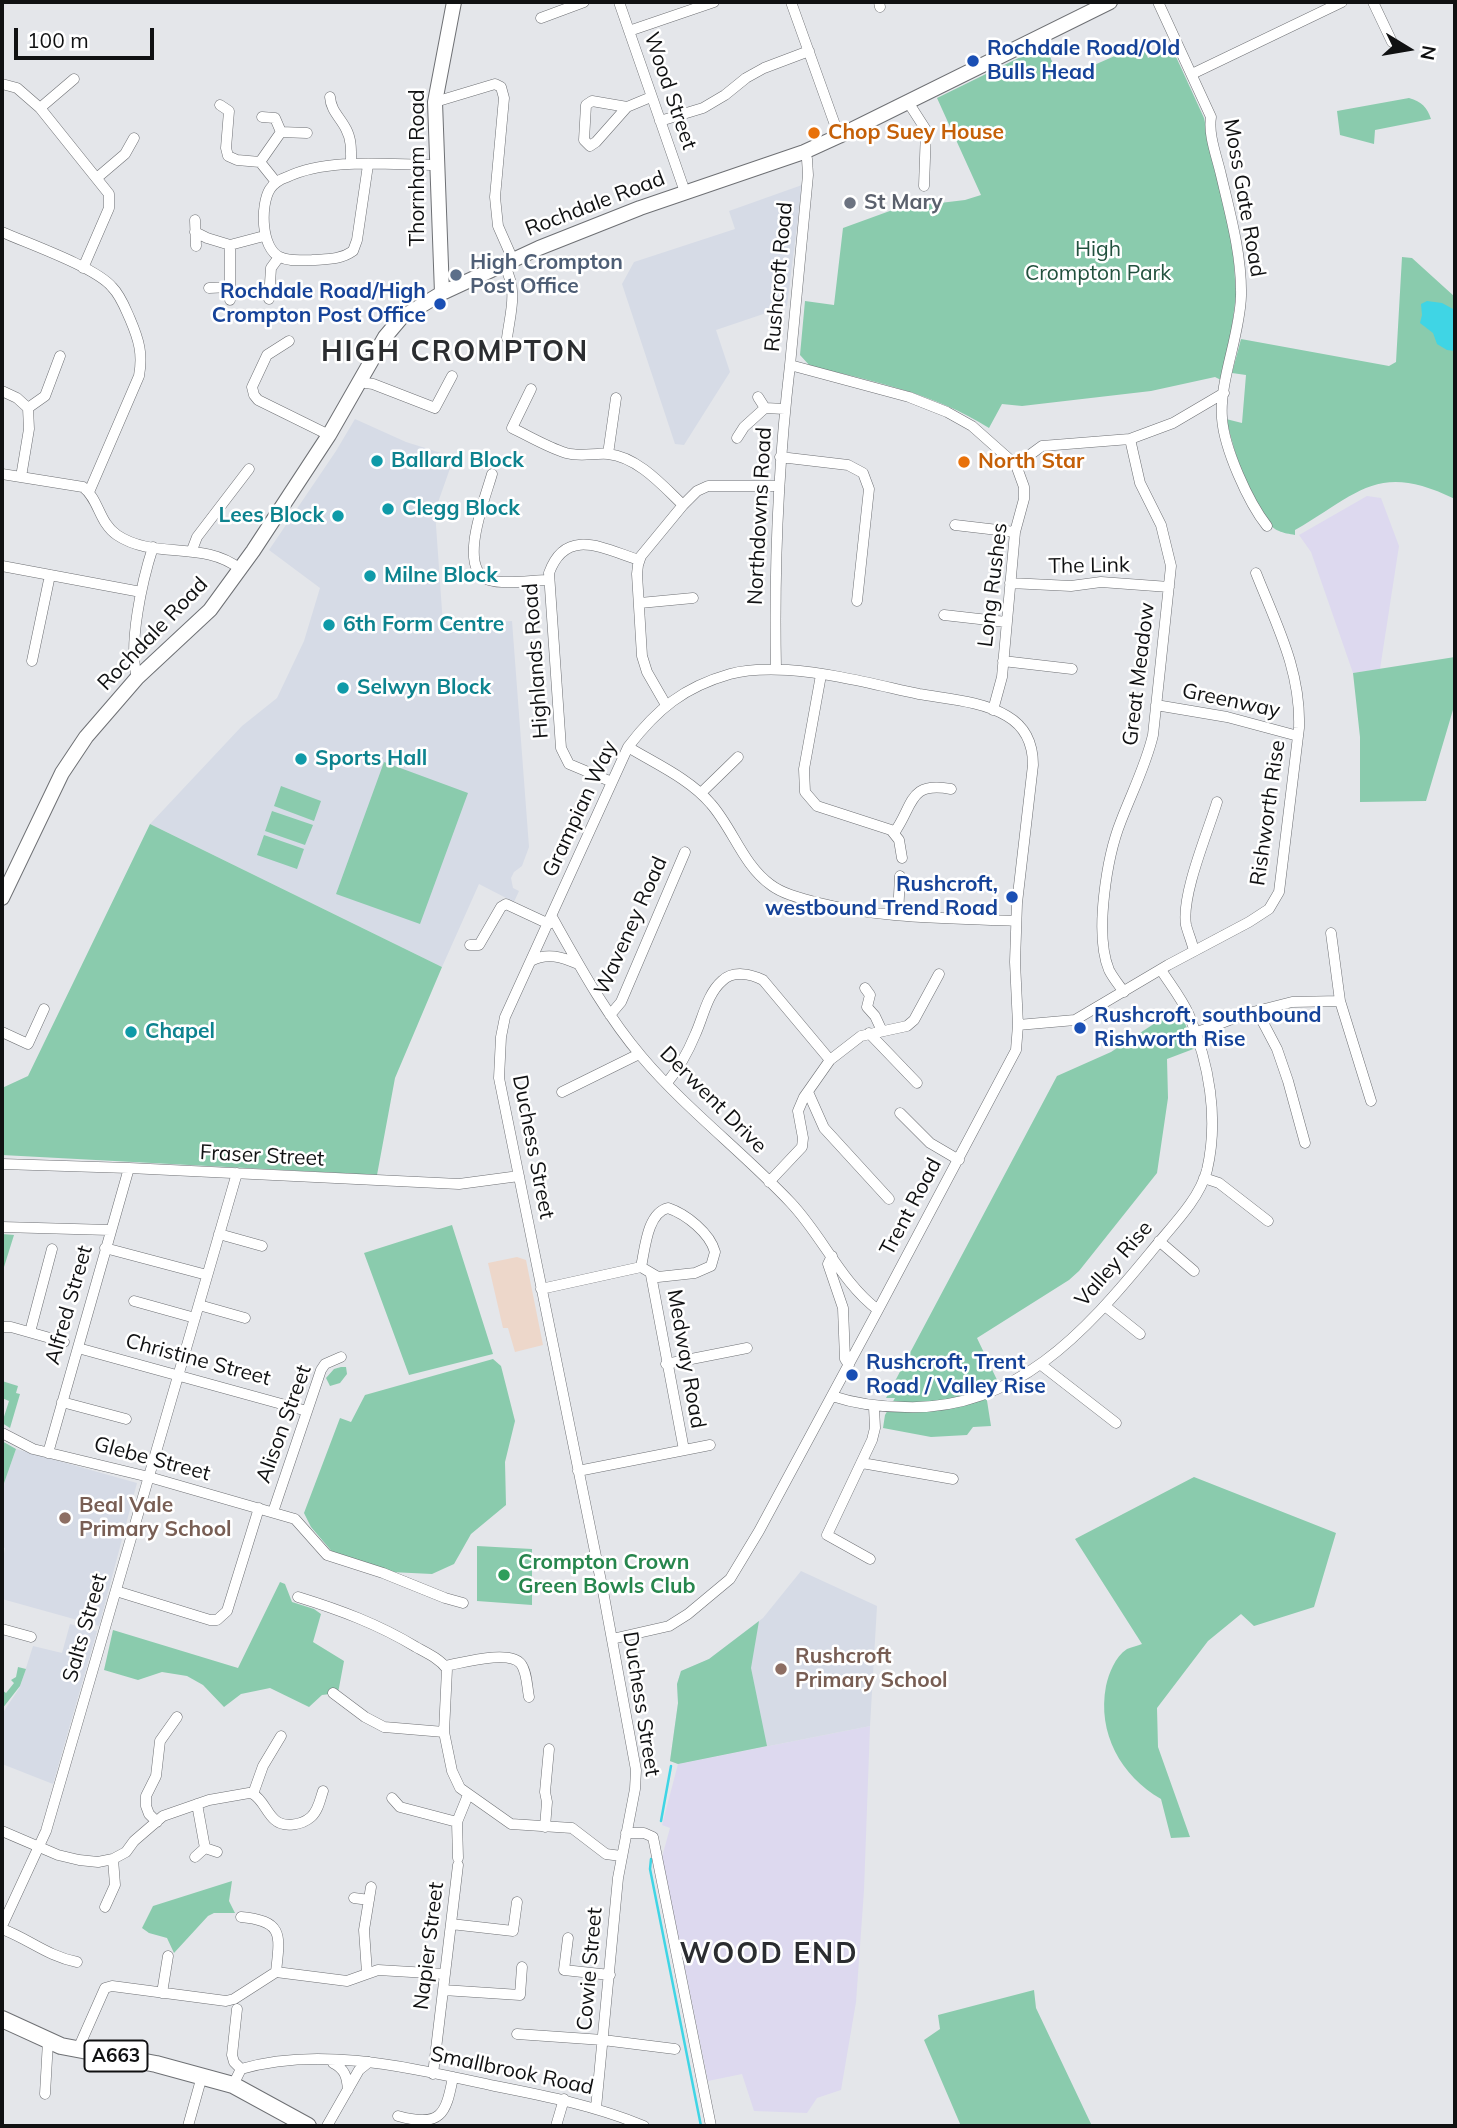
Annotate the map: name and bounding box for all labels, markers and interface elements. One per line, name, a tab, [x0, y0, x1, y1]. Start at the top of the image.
scale bar	[18, 14, 158, 58]
north arrow	[1373, 14, 1443, 84]
text: 100 m	[27, 27, 89, 53]
street label: Wood Street	[638, 29, 702, 153]
place label: Rochdale Road/Old Bulls Head	[987, 36, 1180, 86]
text: N	[1415, 44, 1442, 62]
marker: Rochdale Road/Old Bulls Head	[965, 53, 981, 69]
street label: Thornham Road	[405, 89, 431, 247]
street label: Moss Gate Road	[1218, 117, 1270, 279]
place label: Chop Suey House	[828, 120, 1004, 146]
marker: Chop Suey House	[806, 125, 822, 141]
street label: Rochdale Road	[522, 166, 668, 242]
place label: St Mary	[864, 190, 943, 216]
marker: St Mary	[842, 195, 858, 211]
street label: Rushcroft Road	[760, 201, 798, 353]
park label: High Crompton Park	[1025, 237, 1171, 287]
place label: High Crompton Post Office	[470, 250, 623, 300]
marker: High Crompton Post Office	[448, 267, 464, 283]
place label: Rochdale Road/High Crompton Post Office	[212, 279, 426, 329]
marker: Rochdale Road/High Crompton Post Office	[432, 296, 448, 312]
district label: HIGH CROMPTON	[323, 336, 587, 370]
street label: Northdowns Road	[743, 427, 777, 605]
place label: Ballard Block	[391, 448, 524, 474]
place label: North Star	[978, 449, 1084, 475]
marker: Ballard Block	[369, 453, 385, 469]
marker: North Star	[956, 454, 972, 470]
place label: Clegg Block	[402, 496, 520, 522]
marker: Clegg Block	[380, 501, 396, 517]
place label: Lees Block	[218, 503, 324, 529]
marker: Lees Block	[330, 508, 346, 524]
street label: Long Rushes	[973, 521, 1013, 649]
street label: The Link	[1048, 553, 1130, 579]
place label: Milne Block	[384, 563, 498, 589]
marker: Milne Block	[362, 568, 378, 584]
street label: Rochdale Road	[93, 572, 213, 696]
street label: Highlands Road	[518, 582, 554, 740]
street label: Great Meadow	[1118, 601, 1160, 747]
place label: 6th Form Centre	[343, 612, 504, 638]
marker: 6th Form Centre	[321, 617, 337, 633]
place label: Selwyn Block	[357, 675, 491, 701]
street label: Greenway	[1180, 678, 1282, 724]
marker: Selwyn Block	[335, 680, 351, 696]
street label: Grampian Way	[537, 737, 623, 881]
street label: Rishworth Rise	[1245, 739, 1291, 887]
place label: Sports Hall	[315, 746, 427, 772]
marker: Sports Hall	[293, 751, 309, 767]
street label: Waveney Road	[589, 853, 673, 999]
place label: Rushcroft, westbound Trend Road	[765, 872, 998, 922]
marker: Rushcroft, westbound Trend Road	[1004, 889, 1020, 905]
place label: Rushcroft, southbound Rishworth Rise	[1094, 1003, 1322, 1053]
place label: Chapel	[145, 1019, 215, 1045]
marker: Rushcroft, southbound Rishworth Rise	[1072, 1020, 1088, 1036]
marker: Chapel	[123, 1024, 139, 1040]
street label: Derwent Drive	[654, 1041, 772, 1159]
street label: Duchess Street	[507, 1073, 559, 1221]
street label: Fraser Street	[199, 1140, 325, 1172]
street label: Trent Road	[875, 1154, 947, 1260]
street label: Valley Rise	[1070, 1216, 1158, 1312]
street label: Alfred Street	[40, 1243, 98, 1367]
street label: Medway Road	[661, 1288, 711, 1430]
street label: Christine Street	[123, 1329, 273, 1391]
place label: Rushcroft, Trent Road / Valley Rise	[866, 1350, 1046, 1400]
street label: Alison Street	[251, 1362, 317, 1486]
marker: Rushcroft, Trent Road / Valley Rise	[844, 1367, 860, 1383]
street label: Glebe Street	[91, 1431, 213, 1487]
place label: Beal Vale Primary School	[79, 1493, 232, 1543]
marker: Beal Vale Primary School	[57, 1510, 73, 1526]
place label: Crompton Crown Green Bowls Club	[518, 1550, 695, 1600]
marker: Crompton Crown Green Bowls Club	[496, 1567, 512, 1583]
street label: Salts Street	[57, 1571, 113, 1685]
street label: Duchess Street	[617, 1630, 665, 1778]
place label: Rushcroft Primary School	[795, 1644, 948, 1694]
marker: Rushcroft Primary School	[773, 1661, 789, 1677]
street label: Napier Street	[409, 1881, 449, 2011]
street label: Cowie Street	[572, 1906, 608, 2032]
district label: WOOD END	[680, 1938, 858, 1972]
road number: A663	[85, 2040, 148, 2072]
street label: Smallbrook Road	[428, 2041, 596, 2101]

